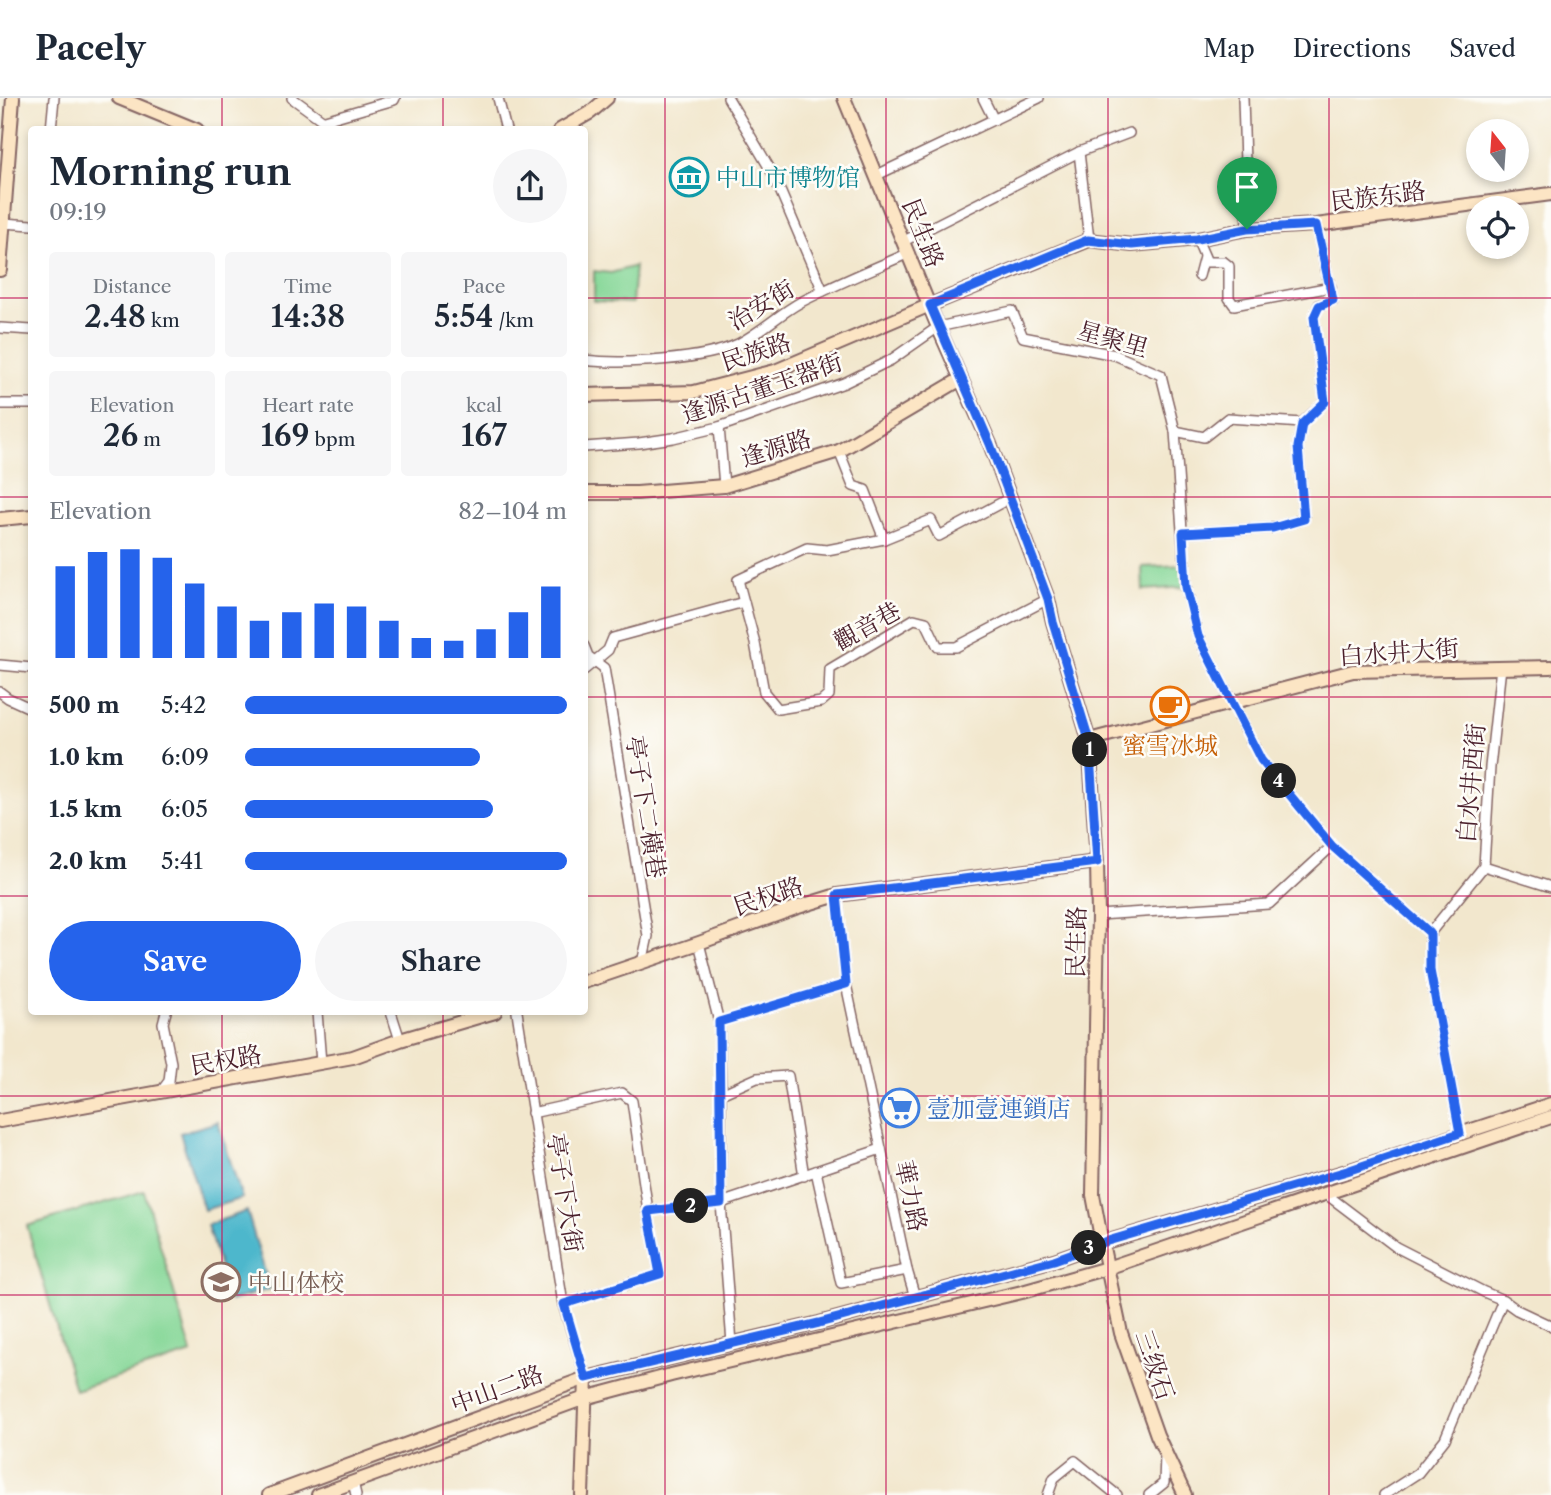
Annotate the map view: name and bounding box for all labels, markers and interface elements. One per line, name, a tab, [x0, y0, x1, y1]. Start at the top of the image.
text: Pacely	[35, 28, 146, 69]
text: Map	[1203, 34, 1255, 63]
text: Directions	[1293, 34, 1411, 63]
text: Saved	[1449, 34, 1516, 63]
north arrow	[1466, 119, 1530, 182]
map controls	[1466, 119, 1529, 259]
text: Morning run	[49, 148, 292, 195]
button: share	[493, 149, 567, 223]
museum icon: 中山市博物馆	[668, 156, 710, 198]
pin	[1217, 157, 1277, 229]
place label: 中山市博物馆	[716, 163, 860, 192]
icon: arrive	[1228, 168, 1266, 206]
street label: 民族东路	[1329, 176, 1427, 216]
street label: 民生路	[896, 194, 950, 272]
button: locate	[1466, 196, 1529, 259]
text: 09:19	[49, 198, 107, 226]
street label: 治安街	[723, 274, 799, 336]
text: Distance	[93, 275, 171, 298]
text: Time	[284, 275, 332, 298]
text: Pace	[463, 275, 505, 298]
text: 2.48	[84, 298, 146, 335]
text: 14:38	[271, 298, 345, 335]
text: 5:54	[434, 298, 493, 335]
text: km	[146, 309, 180, 332]
text: /km	[493, 309, 534, 332]
street label: 星聚里	[1074, 315, 1152, 363]
street label: 民族路	[717, 327, 795, 377]
street label: 逢源古董玉器街	[678, 347, 846, 429]
text: Elevation	[90, 394, 174, 417]
text: Heart rate	[262, 394, 354, 417]
text: kcal	[466, 394, 502, 417]
text: 26	[103, 417, 138, 454]
text: 169	[261, 417, 309, 454]
text: 167	[461, 417, 507, 454]
street label: 逢源路	[737, 424, 815, 472]
text: m	[138, 428, 161, 451]
text: bpm	[309, 428, 355, 451]
text: Elevation	[49, 497, 152, 525]
text: 82–104 m	[458, 497, 567, 525]
street label: 觀音巷	[828, 596, 906, 656]
street label: 白水井大街	[1338, 633, 1460, 671]
cafe icon: 蜜雪冰城	[1149, 685, 1191, 727]
text: 500 m	[49, 691, 120, 719]
text: 5:42	[161, 691, 206, 719]
street label: 白水井西街	[1451, 722, 1491, 844]
place label: 蜜雪冰城	[1122, 731, 1218, 760]
pin: 1	[1072, 732, 1108, 768]
street label: 亭子下二橫巷	[620, 734, 672, 880]
text: 1	[1085, 738, 1094, 761]
text: 1.0 km	[49, 743, 124, 771]
text: 6:09	[161, 743, 209, 771]
pin: 4	[1262, 764, 1296, 798]
text: 4	[1273, 769, 1284, 792]
text: 1.5 km	[49, 795, 122, 823]
text: 6:05	[161, 795, 208, 823]
text: 2.0 km	[49, 847, 127, 875]
text: 5:41	[161, 847, 203, 875]
street label: 民权路	[729, 871, 807, 921]
street label: 民生路	[1061, 906, 1091, 978]
button: Save	[49, 921, 301, 1001]
button: Share	[315, 921, 567, 1001]
street label: 民权路	[188, 1039, 264, 1081]
supermarket icon: 壹加壹連鎖店	[879, 1087, 921, 1129]
place label: 壹加壹連鎖店	[927, 1094, 1071, 1123]
street label: 亭子下大街	[541, 1131, 589, 1255]
street label: 華力路	[889, 1158, 933, 1234]
pin: 2	[674, 1188, 708, 1224]
text: 2	[685, 1194, 696, 1217]
pin: 3	[1072, 1230, 1106, 1266]
text: 3	[1083, 1236, 1094, 1259]
school or university icon: 中山体校	[200, 1261, 242, 1303]
place label: 中山体校	[248, 1268, 344, 1297]
street label: 三级石	[1130, 1326, 1180, 1404]
street label: 中山二路	[447, 1359, 547, 1419]

